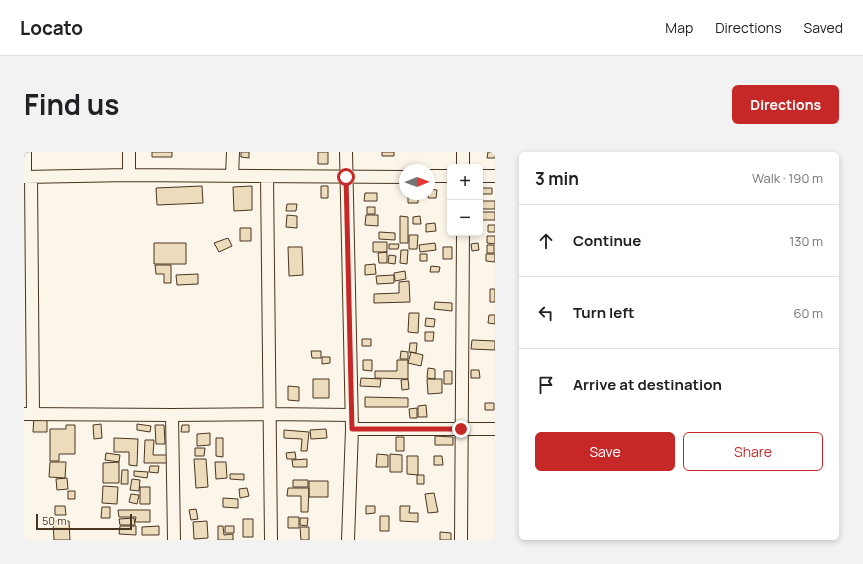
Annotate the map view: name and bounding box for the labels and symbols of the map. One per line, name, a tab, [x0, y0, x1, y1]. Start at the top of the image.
north arrow	[399, 164, 435, 200]
route start	[337, 168, 355, 186]
route end	[452, 420, 470, 438]
scale bar	[36, 512, 132, 531]

